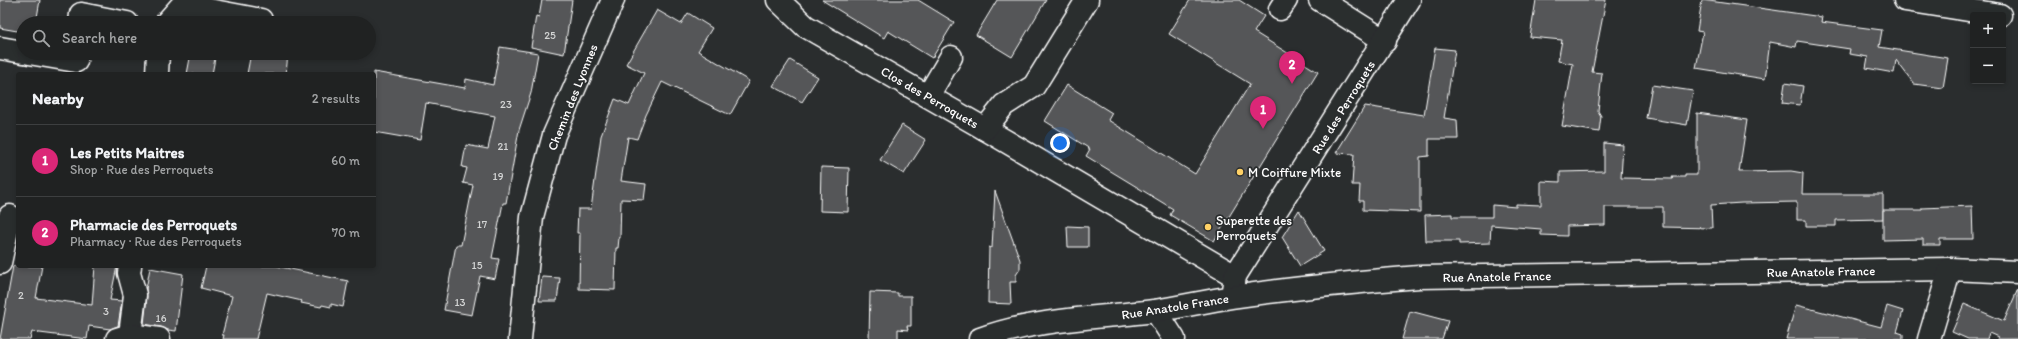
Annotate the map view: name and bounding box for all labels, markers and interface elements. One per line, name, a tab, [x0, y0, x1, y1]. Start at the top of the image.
map controls	[1970, 12, 2006, 84]
button: +	[1970, 12, 2006, 48]
search box	[16, 16, 376, 60]
icon: search	[30, 27, 52, 49]
text: Search here	[62, 29, 137, 47]
house number: 25	[544, 29, 556, 42]
street label: Chemin des Lyonnes	[544, 42, 601, 153]
button: −	[1970, 48, 2006, 84]
pin: 2	[1279, 51, 1305, 84]
street label: Rue des Perroquets	[1309, 58, 1378, 157]
street label: Clos des Perroquets	[878, 63, 981, 132]
text: Nearby	[32, 88, 84, 108]
text: 2 results	[312, 91, 360, 106]
pin: 1	[1250, 96, 1276, 129]
house number: 23	[500, 98, 512, 111]
your location	[1050, 133, 1070, 153]
house number: 21	[498, 140, 508, 153]
text: Les Petits Maitres	[70, 144, 185, 162]
text: 1	[42, 153, 48, 168]
text: 60 m	[331, 153, 360, 168]
text: Shop · Rue des Perroquets	[70, 162, 214, 177]
place label: M Coiffure Mixte	[1248, 165, 1341, 180]
marker: M Coiffure Mixte	[1235, 167, 1245, 177]
house number: 19	[493, 170, 504, 183]
place label: Superette des Perroquets	[1216, 213, 1292, 243]
text: Pharmacie des Perroquets	[70, 216, 237, 234]
house number: 17	[477, 218, 488, 231]
marker: Superette des Perroquets	[1203, 222, 1213, 232]
text: 2	[42, 225, 48, 240]
text: 70 m	[332, 225, 360, 240]
text: Pharmacy · Rue des Perroquets	[70, 234, 242, 249]
house number: 15	[472, 259, 483, 272]
street label: Rue Anatole France	[1767, 263, 1875, 280]
street label: Rue Anatole France	[1443, 268, 1551, 285]
house number: 2	[18, 289, 24, 302]
street label: Rue Anatole France	[1120, 291, 1230, 322]
house number: 13	[454, 296, 466, 309]
house number: 3	[103, 305, 109, 318]
house number: 16	[156, 312, 167, 325]

